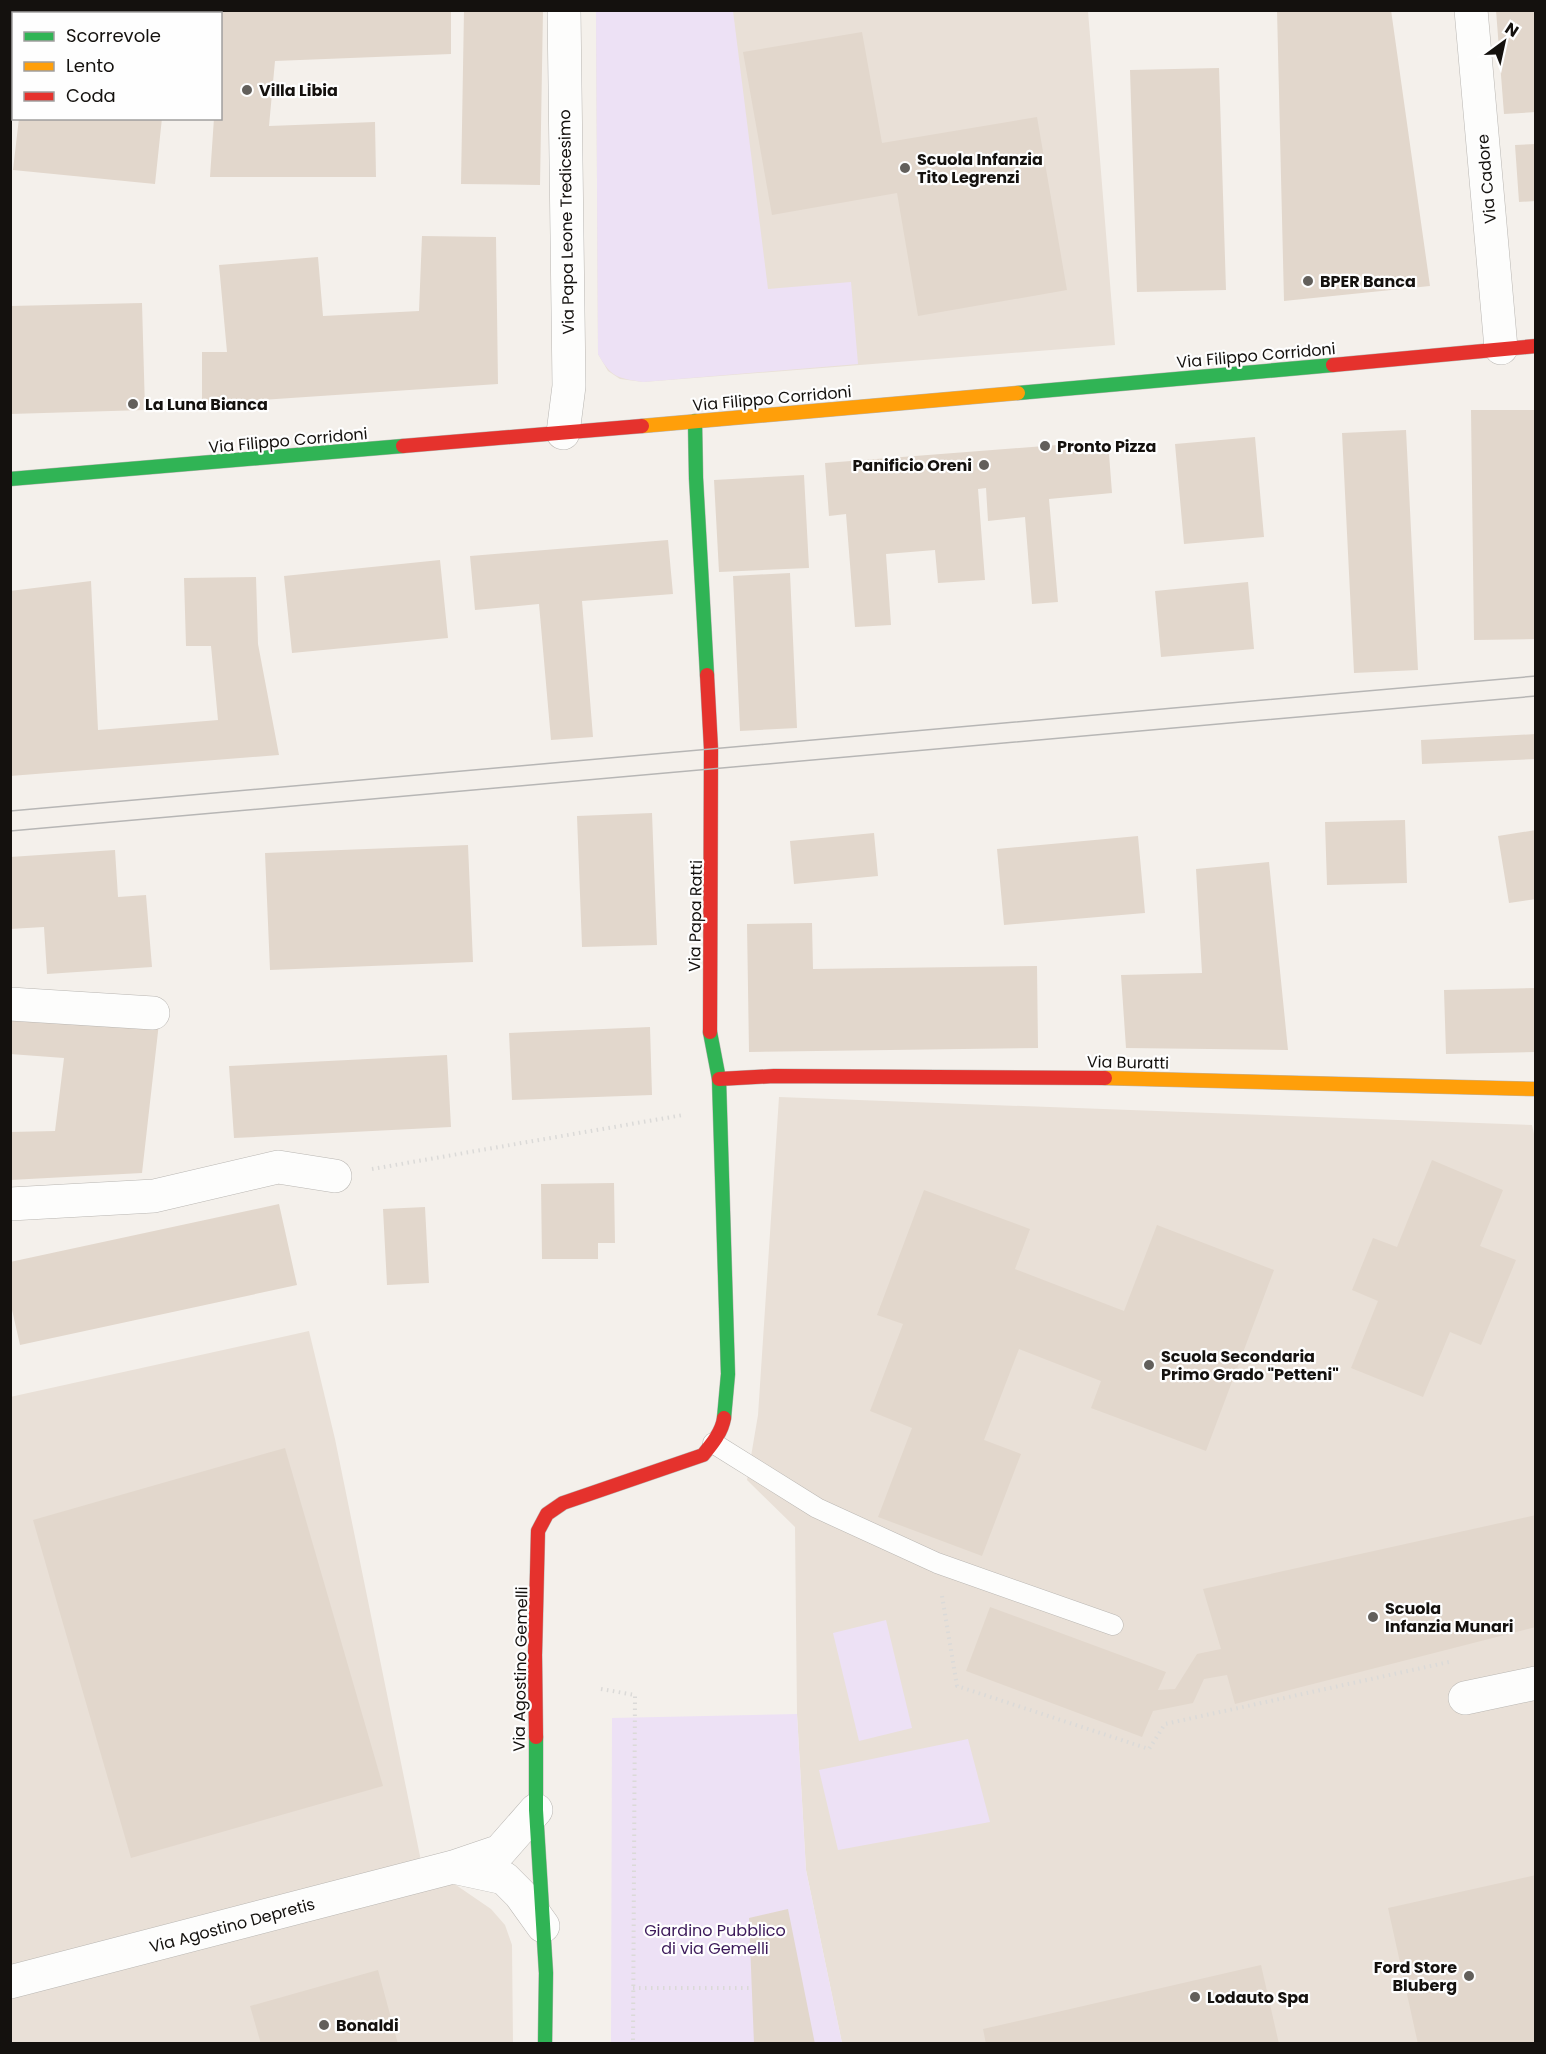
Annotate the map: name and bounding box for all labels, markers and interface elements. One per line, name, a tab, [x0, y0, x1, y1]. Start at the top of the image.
legend	[12, 12, 222, 120]
north arrow	[1474, 12, 1534, 72]
text: N	[1501, 17, 1523, 43]
text: Scorrevole	[66, 23, 161, 48]
text: Lento	[66, 53, 115, 78]
place label: Villa Libia	[259, 79, 338, 102]
text: Coda	[66, 83, 116, 108]
marker: Villa Libia	[240, 83, 254, 97]
street label: Via Papa Leone Tredicesimo	[553, 109, 580, 335]
street label: Via Cadore	[1471, 133, 1502, 225]
place label: Scuola Infanzia Tito Legrenzi	[917, 148, 1043, 189]
marker: Scuola Infanzia Tito Legrenzi	[898, 161, 912, 175]
place label: BPER Banca	[1320, 270, 1416, 293]
marker: BPER Banca	[1301, 274, 1315, 288]
street label: Via Filippo Corridoni	[1176, 337, 1337, 374]
street label: Via Filippo Corridoni	[692, 380, 853, 417]
place label: La Luna Bianca	[145, 393, 268, 416]
marker: La Luna Bianca	[126, 397, 140, 411]
street label: Via Filippo Corridoni	[208, 422, 369, 459]
place label: Pronto Pizza	[1057, 435, 1156, 458]
marker: Pronto Pizza	[1038, 439, 1052, 453]
place label: Panificio Oreni	[852, 454, 972, 477]
marker: Panificio Oreni	[977, 458, 991, 472]
street label: Via Papa Ratti	[683, 860, 708, 972]
street label: Via Buratti	[1087, 1050, 1169, 1075]
place label: Scuola Secondaria Primo Grado "Petteni"	[1161, 1345, 1339, 1386]
marker: Scuola Secondaria Primo Grado "Petteni"	[1142, 1358, 1156, 1372]
street label: Via Agostino Gemelli	[508, 1586, 533, 1752]
place label: Scuola Infanzia Munari	[1385, 1597, 1514, 1638]
marker: Scuola Infanzia Munari	[1366, 1610, 1380, 1624]
street label: Via Agostino Depretis	[147, 1892, 317, 1959]
park label: Giardino Pubblico di via Gemelli	[644, 1919, 786, 1960]
place label: Ford Store Bluberg	[1374, 1956, 1457, 1997]
marker: Ford Store Bluberg	[1462, 1969, 1476, 1983]
place label: Lodauto Spa	[1207, 1986, 1309, 2009]
marker: Lodauto Spa	[1188, 1990, 1202, 2004]
place label: Bonaldi	[336, 2014, 399, 2037]
marker: Bonaldi	[317, 2018, 331, 2032]

